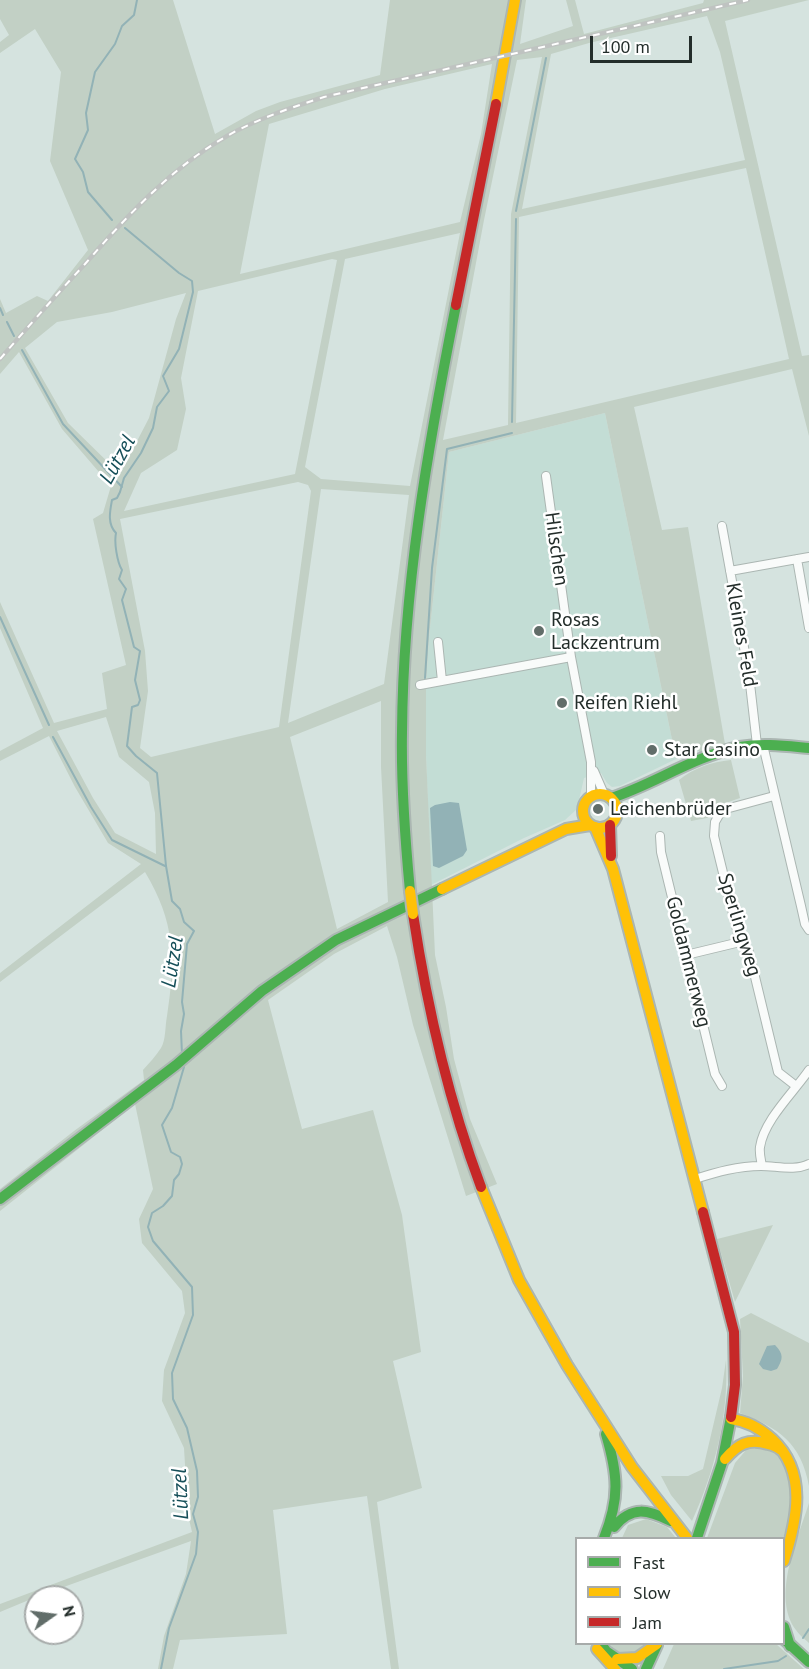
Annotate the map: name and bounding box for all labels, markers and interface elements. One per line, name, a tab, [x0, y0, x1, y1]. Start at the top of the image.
scale bar	[593, 24, 695, 62]
text: 100 m	[601, 35, 650, 58]
water label: Lützel	[94, 431, 142, 489]
street label: Hilschen	[539, 511, 573, 587]
street label: Kleines Feld	[720, 581, 762, 689]
place label: Rosas Lackzentrum	[551, 608, 660, 655]
marker: Rosas Lackzentrum	[532, 624, 546, 638]
place label: Reifen Riehl	[574, 691, 677, 715]
marker: Reifen Riehl	[555, 696, 569, 710]
place label: Star Casino	[664, 738, 760, 762]
marker: Star Casino	[645, 743, 659, 757]
place label: Leichenbrüder	[610, 797, 732, 821]
marker: Leichenbrüder	[591, 802, 605, 816]
street label: Sperlingweg	[712, 871, 766, 979]
street label: Goldammerweg	[660, 894, 716, 1030]
water label: Lützel	[157, 934, 189, 990]
water label: Lützel	[167, 1468, 195, 1520]
legend	[575, 1537, 785, 1645]
text: Fast	[633, 1551, 665, 1574]
text: Slow	[633, 1581, 671, 1604]
north arrow	[24, 1585, 84, 1645]
text: N	[59, 1604, 80, 1619]
text: Jam	[633, 1611, 662, 1634]

